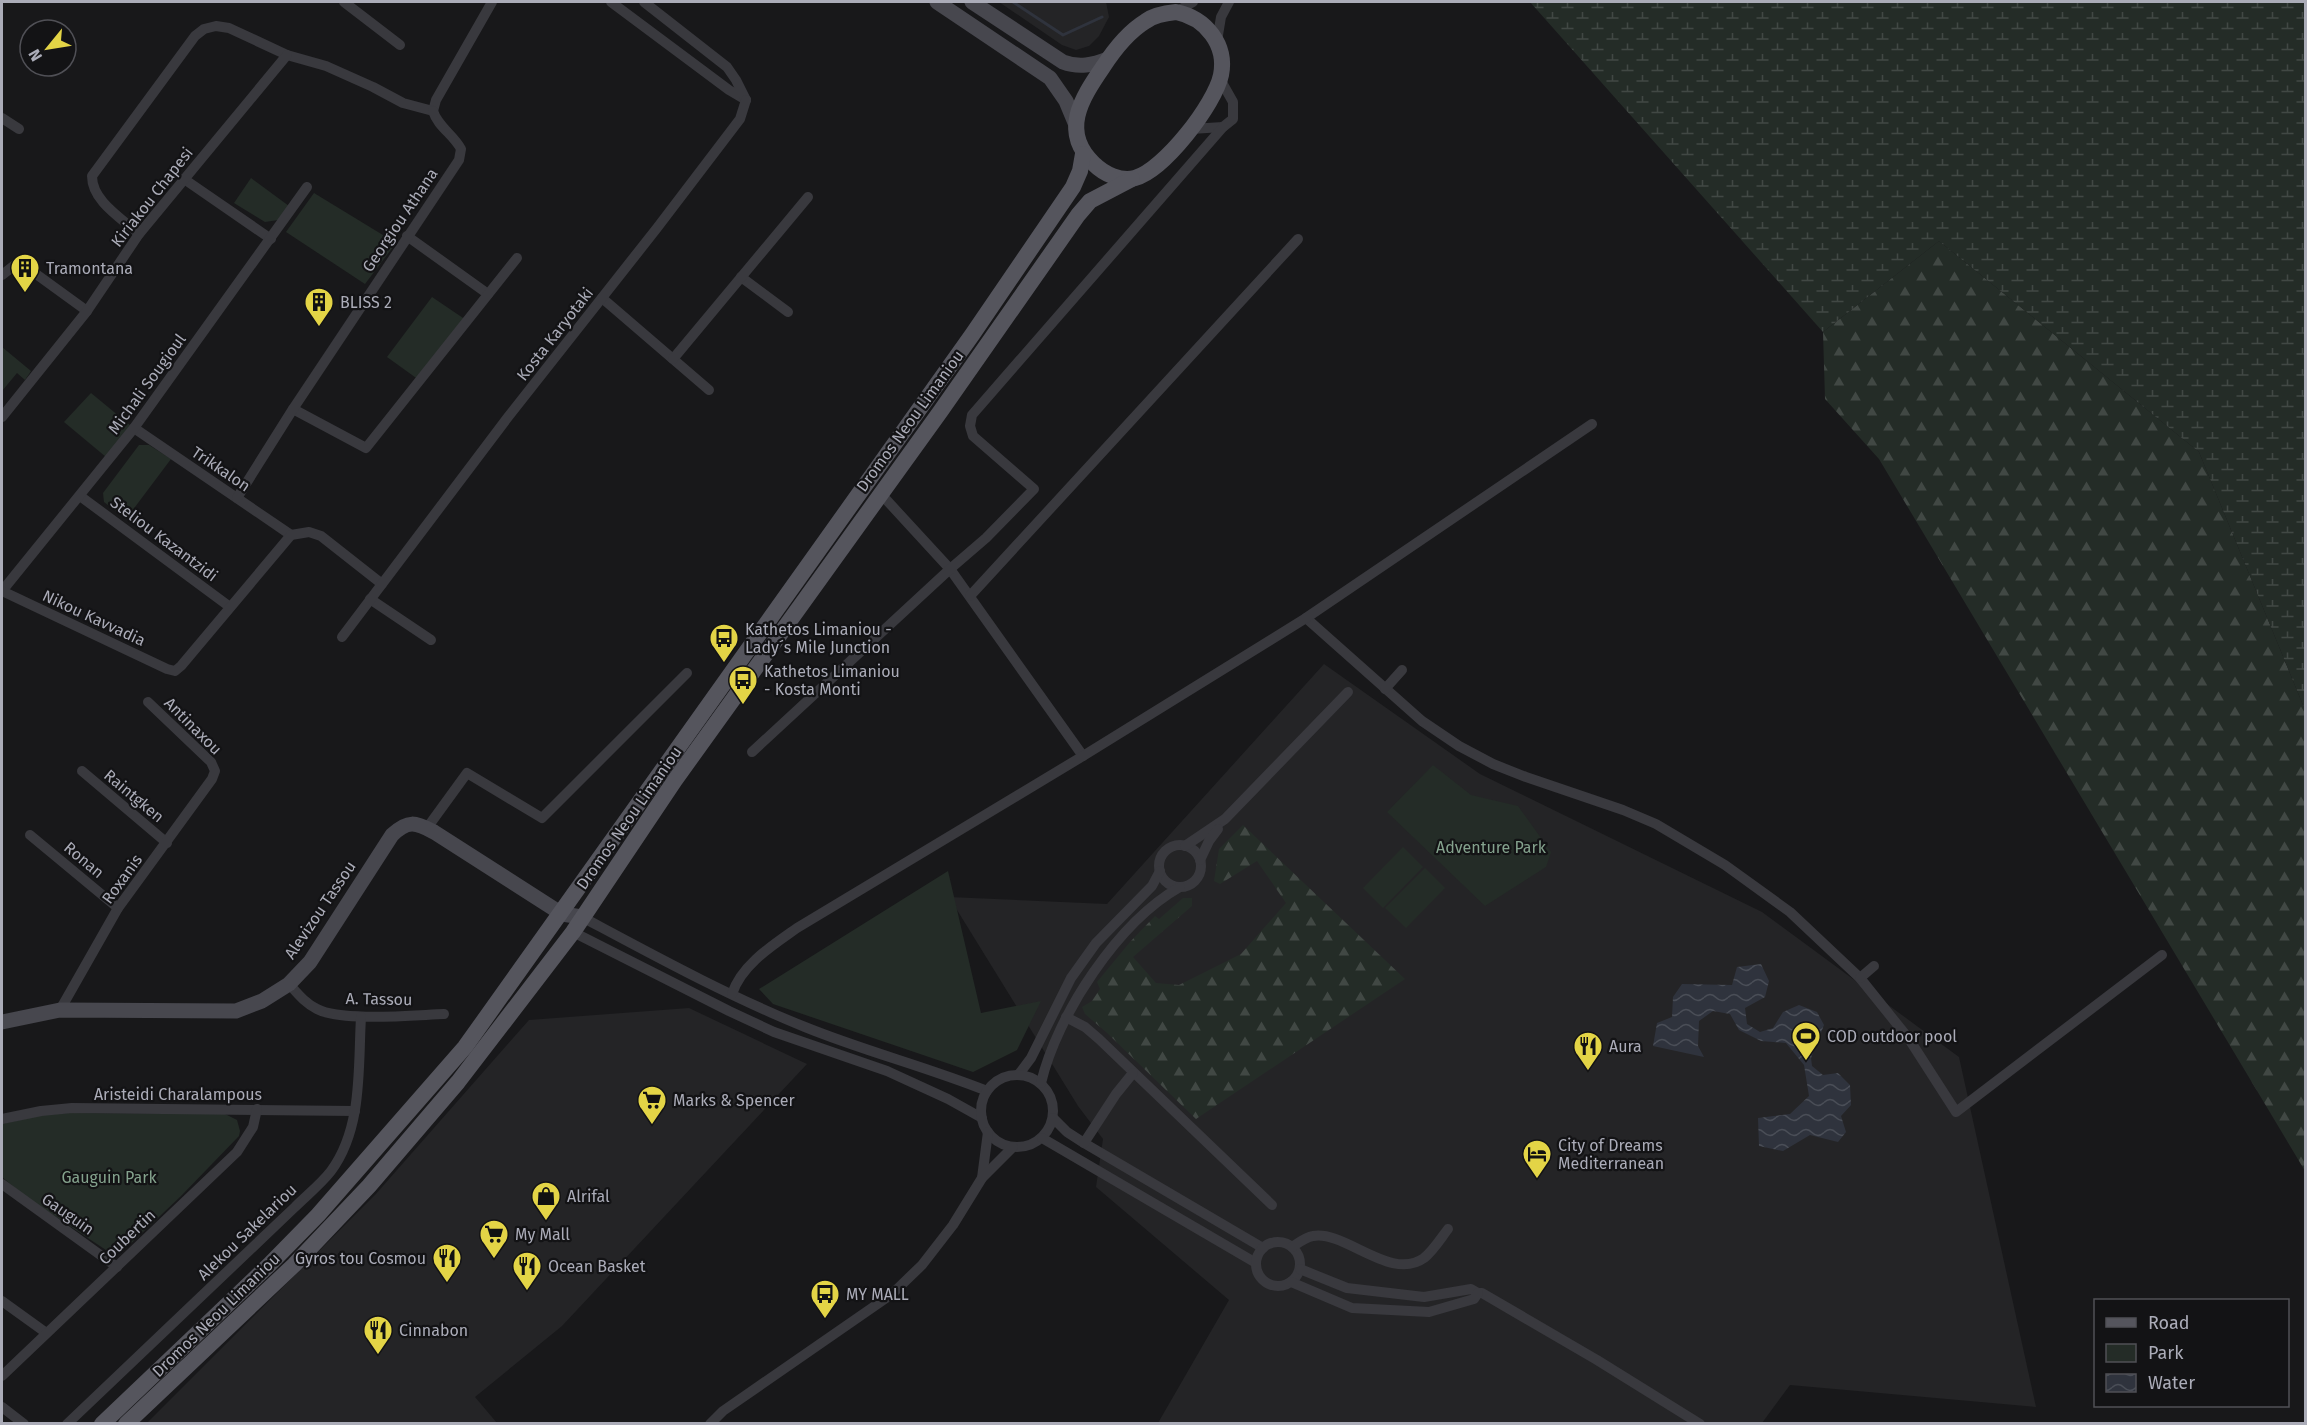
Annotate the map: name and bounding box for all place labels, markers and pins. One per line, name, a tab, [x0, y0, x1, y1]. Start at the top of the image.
building icon: Tramontana	[9, 252, 41, 294]
place label: Tramontana	[46, 259, 133, 278]
building icon: BLISS 2	[303, 286, 335, 328]
place label: BLISS 2	[340, 293, 392, 312]
place label: Kathetos Limaniou - Lady´s Mile Junction	[745, 620, 892, 657]
bus stop icon: Kathetos Limaniou - Lady´s Mile Junction	[708, 622, 740, 664]
place label: Kathetos Limaniou - Kosta Monti	[764, 662, 900, 699]
bus stop icon: Kathetos Limaniou - Kosta Monti	[727, 664, 759, 706]
sports icon: COD outdoor pool	[1790, 1020, 1822, 1062]
place label: COD outdoor pool	[1827, 1027, 1957, 1046]
restaurant icon: Aura	[1572, 1030, 1604, 1072]
place label: Aura	[1609, 1037, 1642, 1056]
supermarket icon: Marks & Spencer	[636, 1084, 668, 1126]
place label: Marks & Spencer	[673, 1091, 795, 1110]
place label: City of Dreams Mediterranean	[1558, 1136, 1664, 1173]
hotel icon: City of Dreams Mediterranean	[1521, 1138, 1553, 1180]
shop icon: Alrifal	[530, 1180, 562, 1222]
place label: Alrifal	[567, 1187, 610, 1206]
supermarket icon: My Mall	[478, 1218, 510, 1260]
place label: My Mall	[515, 1225, 570, 1244]
restaurant icon: Gyros tou Cosmou	[431, 1242, 463, 1284]
place label: Gyros tou Cosmou	[295, 1249, 426, 1268]
restaurant icon: Ocean Basket	[511, 1250, 543, 1292]
place label: Ocean Basket	[548, 1257, 646, 1276]
bus stop icon: MY MALL	[809, 1278, 841, 1320]
place label: MY MALL	[846, 1285, 909, 1304]
restaurant icon: Cinnabon	[362, 1314, 394, 1356]
place label: Cinnabon	[399, 1321, 468, 1340]

